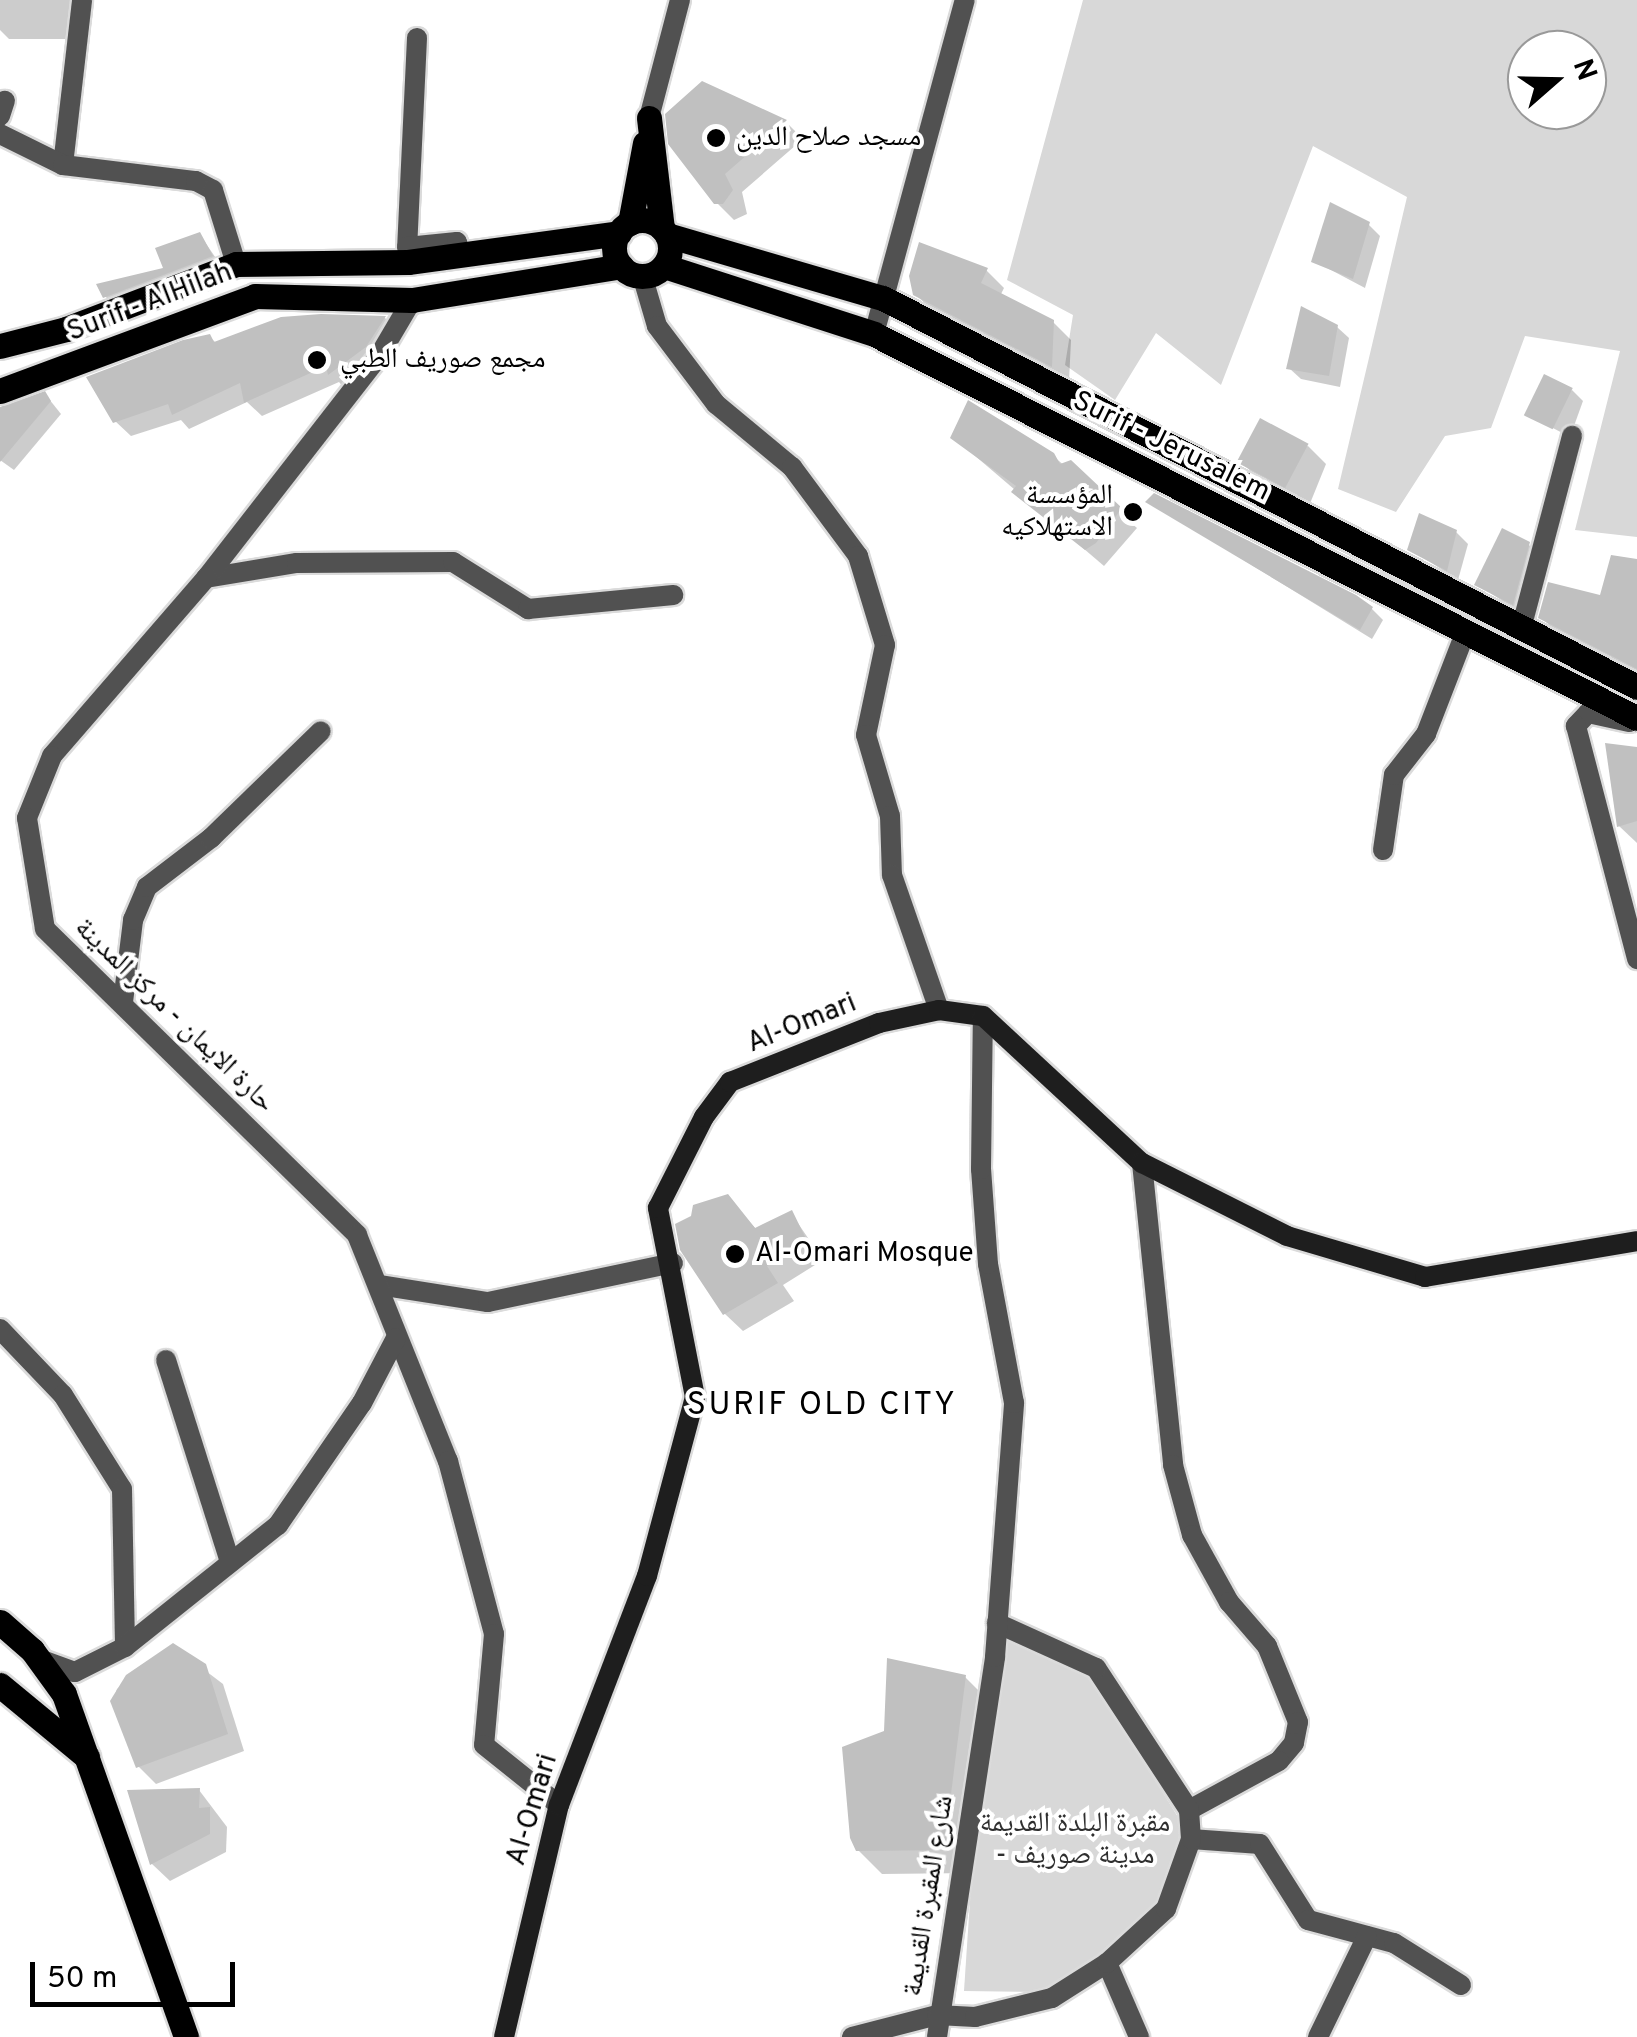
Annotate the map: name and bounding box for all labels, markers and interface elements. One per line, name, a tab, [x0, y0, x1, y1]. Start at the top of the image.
north arrow	[1507, 30, 1607, 130]
text: N	[1563, 55, 1604, 86]
place label: مسجد صلاح الدين	[736, 121, 921, 155]
marker: مسجد صلاح الدين	[705, 127, 727, 149]
street label: Surif - AlHilah	[62, 256, 238, 350]
place label: مجمع صوريف الطبي	[340, 343, 546, 377]
marker: مجمع صوريف الطبي	[304, 347, 330, 373]
street label: Surif - Jerusalem	[1067, 385, 1275, 509]
place label: المؤسسة الاستهلاكيه	[1001, 479, 1113, 545]
marker: المؤسسة الاستهلاكيه	[1122, 501, 1144, 523]
street label: حارة الايمان - مركز المدينة	[67, 912, 281, 1120]
street label: Al-Omari	[742, 987, 862, 1061]
place label: Al-Omari Mosque	[755, 1237, 974, 1271]
marker: Al-Omari Mosque	[724, 1243, 746, 1265]
district label: SURIF OLD CITY	[687, 1387, 957, 1425]
street label: Al-Omari	[500, 1750, 566, 1870]
street label: شارع المقبرة القديمة	[897, 1793, 961, 1999]
park label: مقبرة البلدة القديمة - مدينة صوريف	[980, 1807, 1170, 1873]
scale bar	[35, 1942, 240, 2004]
text: 50 m	[47, 1961, 117, 1998]

